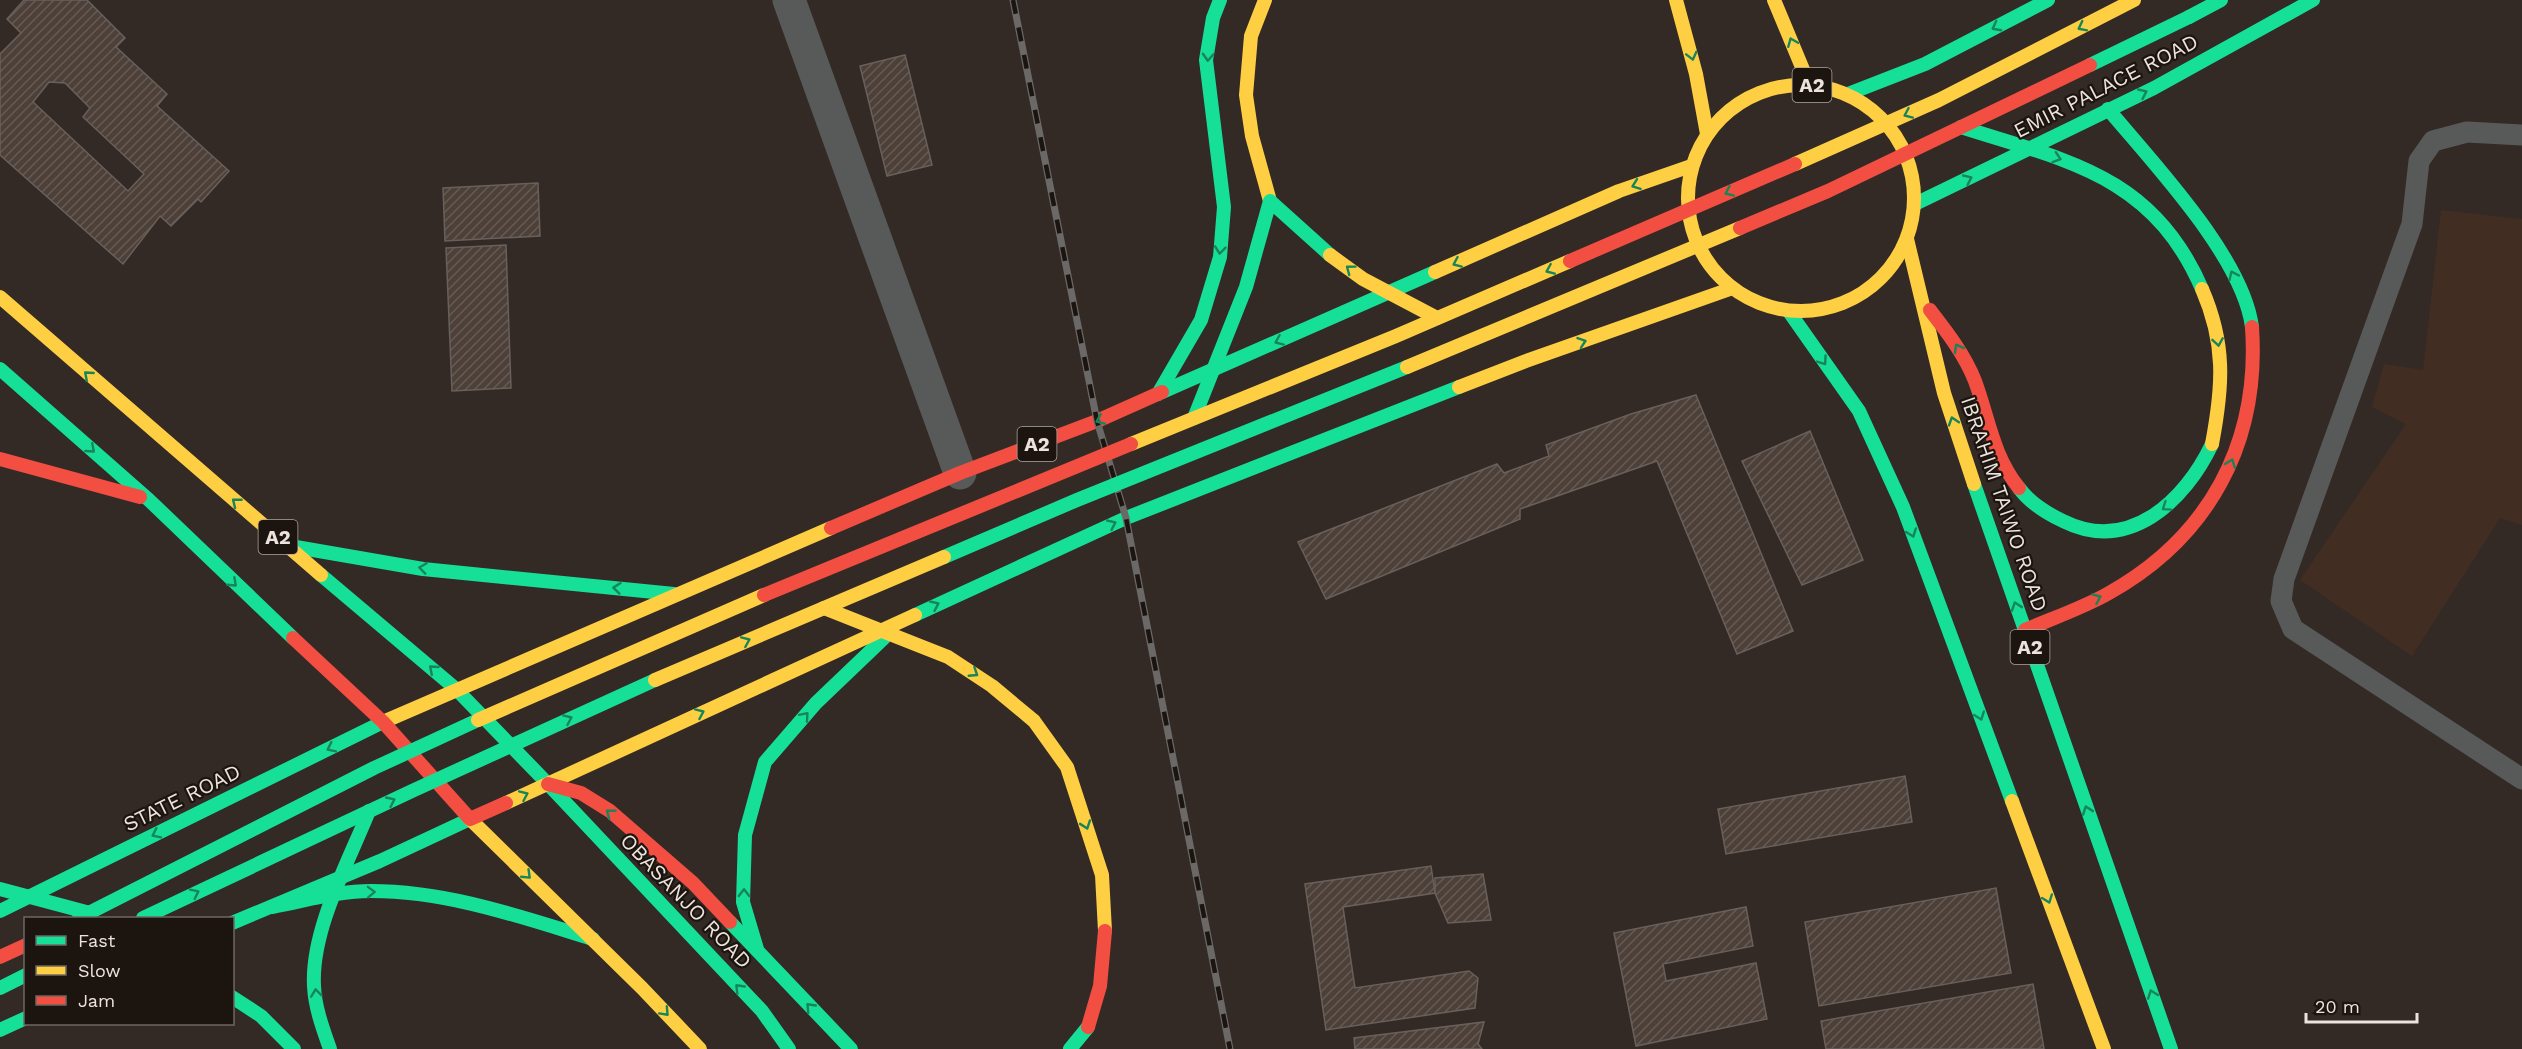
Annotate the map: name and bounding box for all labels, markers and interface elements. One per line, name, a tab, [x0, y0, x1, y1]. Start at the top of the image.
one-way arrow	[2077, 19, 2088, 31]
one-way arrow	[1992, 20, 2003, 32]
street label: EMIR PALACE ROAD	[2010, 28, 2202, 143]
one-way arrow	[1787, 38, 1799, 49]
one-way arrow	[1684, 51, 1697, 61]
one-way arrow	[1201, 52, 1214, 61]
road number: A2	[1792, 68, 1832, 102]
one-way arrow	[2136, 89, 2147, 101]
one-way arrow	[1903, 106, 1914, 118]
one-way arrow	[2051, 150, 2062, 163]
one-way arrow	[1961, 175, 1972, 187]
one-way arrow	[1631, 178, 1642, 191]
one-way arrow	[1725, 185, 1736, 197]
one-way arrow	[1214, 246, 1226, 255]
one-way arrow	[1452, 255, 1463, 267]
one-way arrow	[1546, 263, 1557, 275]
one-way arrow	[1345, 266, 1356, 277]
one-way arrow	[2228, 271, 2240, 282]
one-way arrow	[1274, 334, 1285, 346]
one-way arrow	[1576, 336, 1587, 349]
one-way arrow	[2211, 336, 2224, 346]
one-way arrow	[1954, 344, 1965, 355]
one-way arrow	[1816, 354, 1827, 365]
one-way arrow	[84, 371, 95, 382]
street label: IBRAHIM TAIWO ROAD	[1956, 393, 2053, 615]
one-way arrow	[1095, 413, 1106, 425]
one-way arrow	[1948, 416, 1960, 427]
road number: A2	[1018, 427, 1056, 461]
one-way arrow	[84, 442, 95, 453]
one-way arrow	[2224, 459, 2237, 469]
one-way arrow	[232, 498, 243, 509]
one-way arrow	[2162, 500, 2173, 511]
road number: A2	[258, 520, 298, 554]
one-way arrow	[1106, 520, 1117, 532]
one-way arrow	[1905, 527, 1918, 538]
one-way arrow	[419, 563, 428, 575]
one-way arrow	[226, 575, 237, 586]
one-way arrow	[613, 582, 622, 595]
one-way arrow	[2091, 593, 2102, 605]
one-way arrow	[928, 601, 939, 613]
one-way arrow	[2011, 601, 2024, 612]
road number: A2	[2010, 630, 2050, 664]
one-way arrow	[740, 636, 751, 648]
one-way arrow	[429, 665, 440, 676]
one-way arrow	[967, 666, 978, 677]
one-way arrow	[694, 708, 705, 720]
one-way arrow	[1973, 710, 1986, 721]
one-way arrow	[798, 712, 809, 723]
one-way arrow	[561, 714, 572, 726]
one-way arrow	[327, 741, 337, 752]
street label: STATE ROAD	[119, 758, 244, 837]
one-way arrow	[517, 790, 528, 802]
one-way arrow	[384, 796, 395, 808]
one-way arrow	[2082, 805, 2095, 816]
one-way arrow	[606, 809, 617, 820]
one-way arrow	[1079, 819, 1092, 830]
one-way arrow	[151, 827, 162, 838]
street label: OBASANJO ROAD	[615, 828, 757, 973]
one-way arrow	[521, 868, 531, 879]
one-way arrow	[367, 886, 376, 899]
one-way arrow	[738, 888, 750, 897]
one-way arrow	[189, 889, 200, 900]
one-way arrow	[2041, 893, 2054, 904]
legend	[24, 917, 234, 1025]
text: Fast	[78, 930, 116, 951]
text: Slow	[78, 960, 121, 981]
one-way arrow	[735, 984, 746, 994]
scale bar	[2306, 986, 2417, 1024]
one-way arrow	[310, 988, 323, 997]
one-way arrow	[2146, 989, 2159, 1000]
text: Jam	[78, 990, 115, 1011]
text: 20 m	[2315, 996, 2360, 1017]
one-way arrow	[806, 1003, 817, 1013]
one-way arrow	[658, 1005, 669, 1016]

